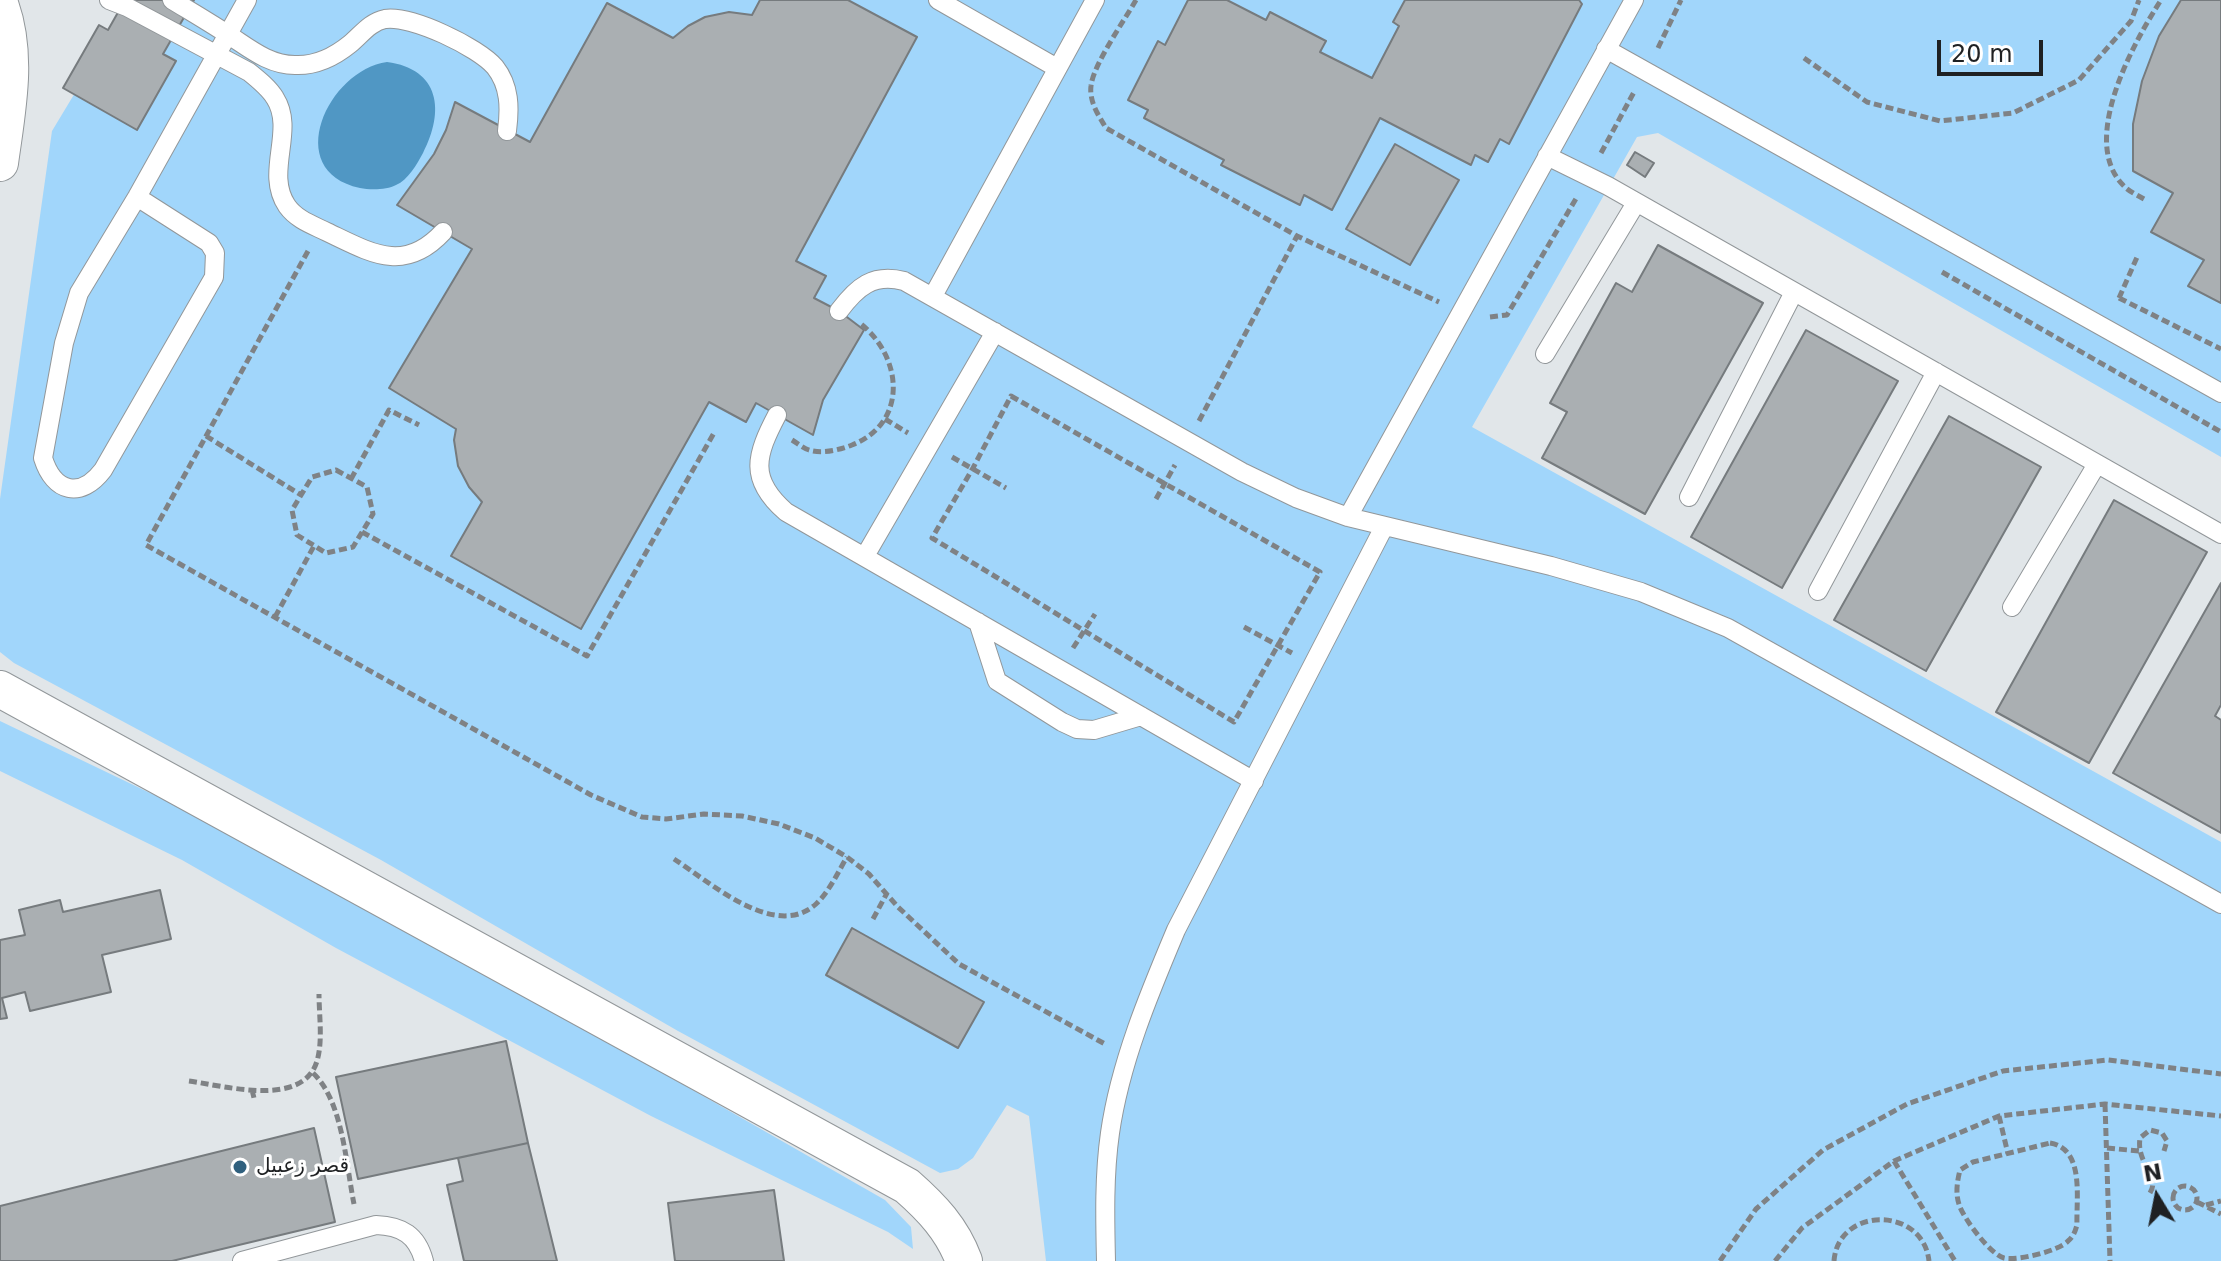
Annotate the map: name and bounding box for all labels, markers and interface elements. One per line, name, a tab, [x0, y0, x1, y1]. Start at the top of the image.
scale bar	[1941, 24, 2047, 74]
text: 20 m	[1951, 40, 2013, 68]
place label: قصر زعبيل	[256, 1155, 349, 1179]
north arrow	[2117, 1157, 2197, 1237]
marker: قصر زعبيل	[231, 1158, 249, 1176]
text: N	[2141, 1159, 2164, 1187]

